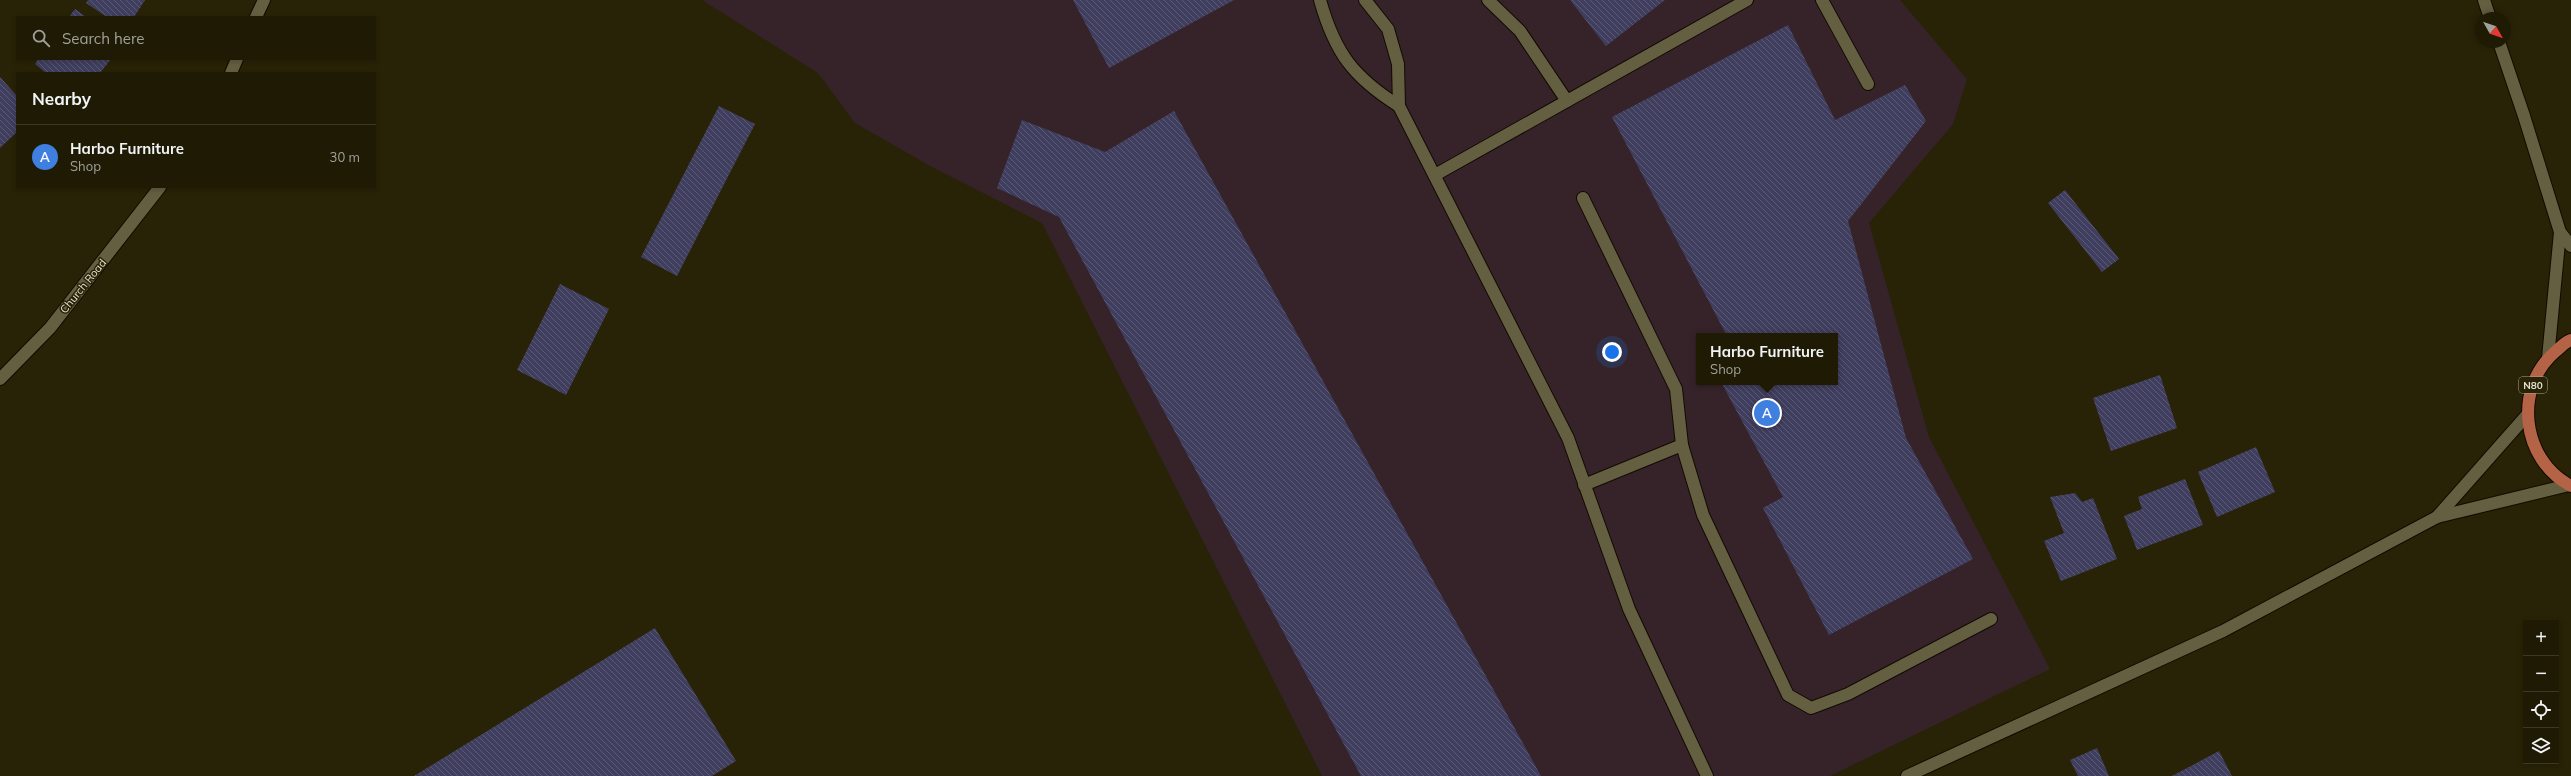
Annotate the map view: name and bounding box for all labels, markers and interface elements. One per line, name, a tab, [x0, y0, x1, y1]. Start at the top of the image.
north arrow	[2475, 12, 2511, 48]
search box	[16, 16, 376, 60]
icon: search	[30, 27, 52, 49]
text: Search here	[62, 29, 144, 48]
text: Nearby	[32, 88, 91, 109]
text: Harbo Furniture	[70, 139, 184, 158]
text: A	[40, 149, 50, 165]
text: 30 m	[330, 149, 360, 165]
text: Shop	[70, 158, 101, 174]
street label: Church Road	[57, 256, 109, 316]
popup	[1696, 333, 1838, 385]
your location	[1602, 342, 1622, 362]
text: Harbo Furniture	[1710, 342, 1824, 361]
text: Shop	[1710, 361, 1741, 377]
road number: N80	[2519, 377, 2547, 393]
pin: A	[1754, 398, 1780, 428]
map controls	[2523, 620, 2559, 764]
button: +	[2523, 620, 2559, 656]
button: −	[2523, 656, 2559, 692]
button: locate	[2523, 692, 2559, 728]
button: layers	[2523, 728, 2559, 764]

